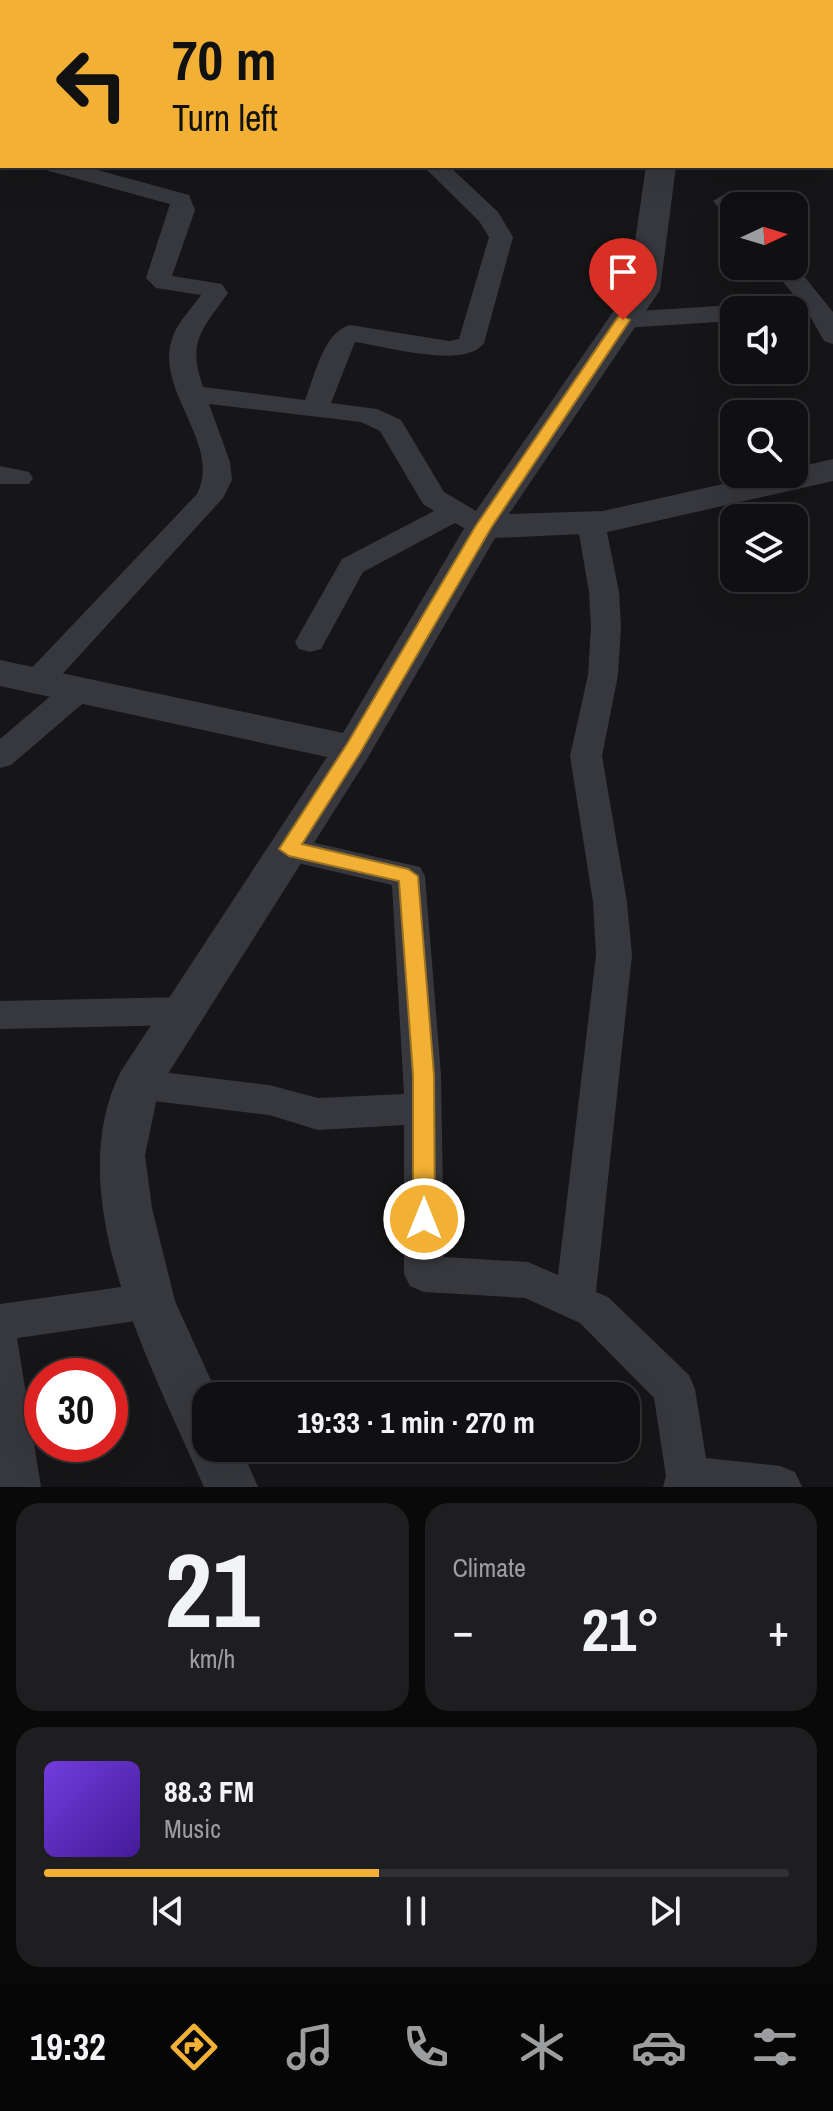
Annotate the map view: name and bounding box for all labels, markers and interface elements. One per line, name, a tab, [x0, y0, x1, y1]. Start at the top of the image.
text: 70 m	[172, 22, 277, 97]
icon: left	[40, 32, 144, 136]
text: Turn left	[172, 94, 278, 142]
north arrow	[720, 192, 808, 280]
map controls	[720, 192, 808, 592]
pin	[589, 238, 657, 320]
icon: arrive	[601, 250, 645, 294]
button: sound	[720, 296, 808, 384]
button: search	[720, 400, 808, 488]
button: layers	[720, 504, 808, 592]
position arrow	[382, 1177, 466, 1261]
speed limit sign: 30	[24, 1358, 128, 1462]
text: 19:33 · 1 min · 270 m	[297, 1402, 535, 1442]
text: 21	[165, 1519, 260, 1659]
text: Climate	[453, 1550, 526, 1585]
text: 21°	[581, 1589, 660, 1670]
text: −	[453, 1600, 474, 1660]
text: +	[768, 1600, 789, 1660]
text: km/h	[189, 1641, 235, 1676]
text: 88.3 FM	[164, 1771, 254, 1811]
text: Music	[164, 1811, 221, 1846]
icon: previous	[146, 1889, 190, 1933]
icon: pause	[394, 1889, 438, 1933]
icon: next	[643, 1889, 687, 1933]
icon: directions	[166, 2019, 222, 2075]
icon: music	[282, 2019, 338, 2075]
icon: phone	[398, 2019, 454, 2075]
icon: climate	[514, 2019, 570, 2075]
icon: car	[631, 2019, 687, 2075]
icon: filters	[747, 2019, 803, 2075]
text: 19:32	[30, 2023, 106, 2071]

